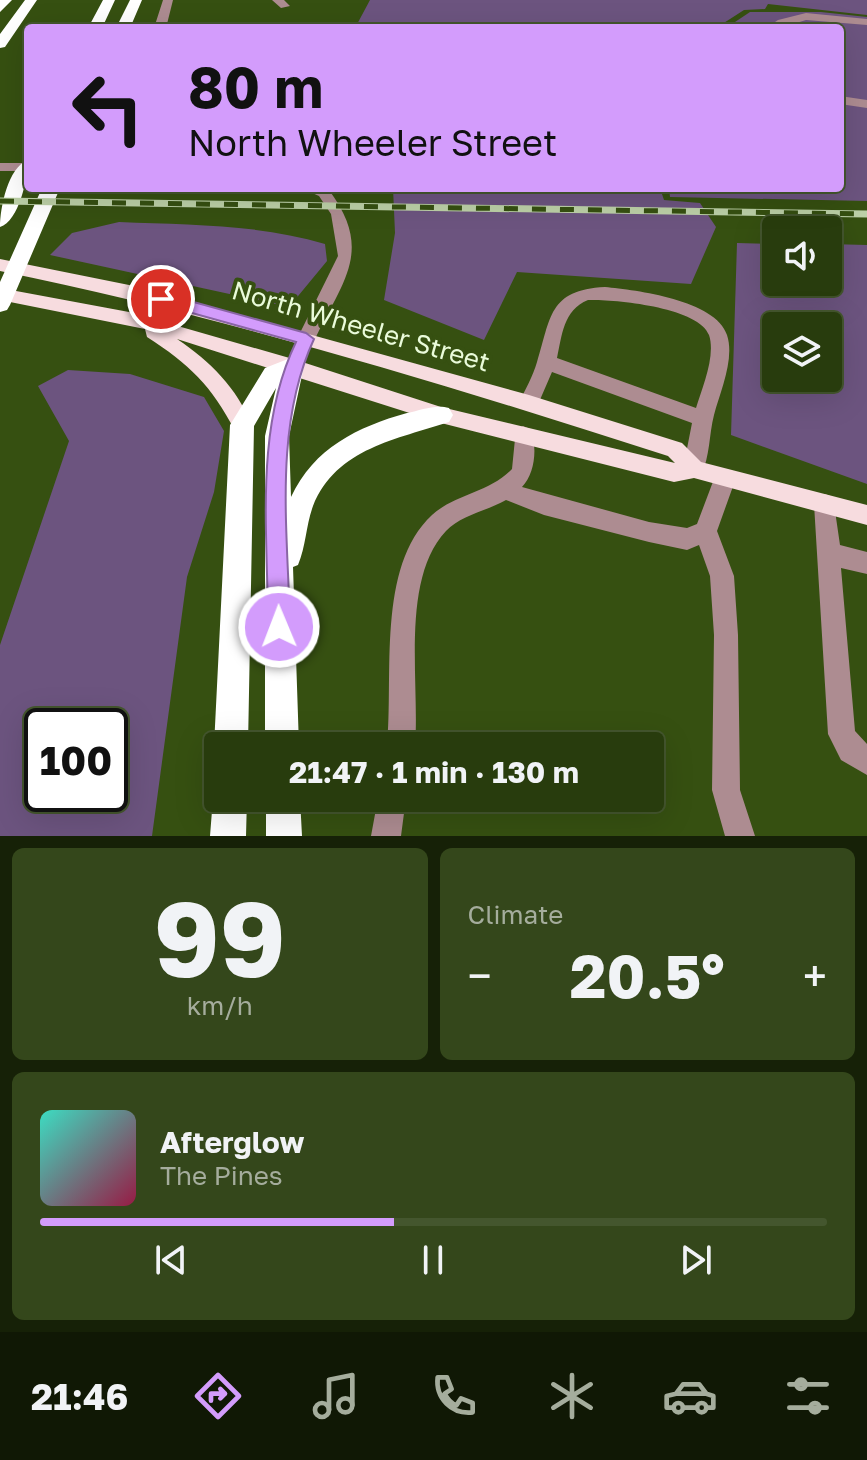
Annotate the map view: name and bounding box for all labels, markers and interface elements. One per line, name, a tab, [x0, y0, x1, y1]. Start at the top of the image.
text: 80 m	[188, 53, 323, 120]
icon: left	[56, 56, 160, 160]
text: North Wheeler Street	[188, 121, 557, 164]
map controls	[762, 216, 842, 392]
button: sound	[762, 216, 842, 296]
pin	[127, 265, 195, 333]
street label: North Wheeler Street	[229, 274, 493, 378]
icon: arrive	[139, 277, 183, 321]
button: layers	[762, 312, 842, 392]
position arrow	[237, 585, 321, 669]
speed limit sign: 100	[24, 708, 128, 812]
text: 21:47 · 1 min · 130 m	[289, 754, 579, 790]
text: 99	[154, 875, 286, 1000]
text: Climate	[468, 899, 563, 930]
text: 20.5°	[570, 939, 725, 1011]
text: −	[468, 949, 492, 1002]
text: +	[803, 949, 827, 1002]
text: km/h	[187, 990, 253, 1021]
text: Afterglow	[160, 1124, 304, 1160]
text: The Pines	[160, 1160, 283, 1191]
icon: previous	[149, 1238, 193, 1282]
icon: pause	[411, 1238, 455, 1282]
icon: next	[674, 1238, 718, 1282]
icon: directions	[190, 1368, 246, 1424]
icon: music	[308, 1368, 364, 1424]
icon: phone	[426, 1368, 482, 1424]
icon: climate	[544, 1368, 600, 1424]
icon: car	[662, 1368, 718, 1424]
icon: filters	[780, 1368, 836, 1424]
text: 21:46	[31, 1375, 128, 1418]

